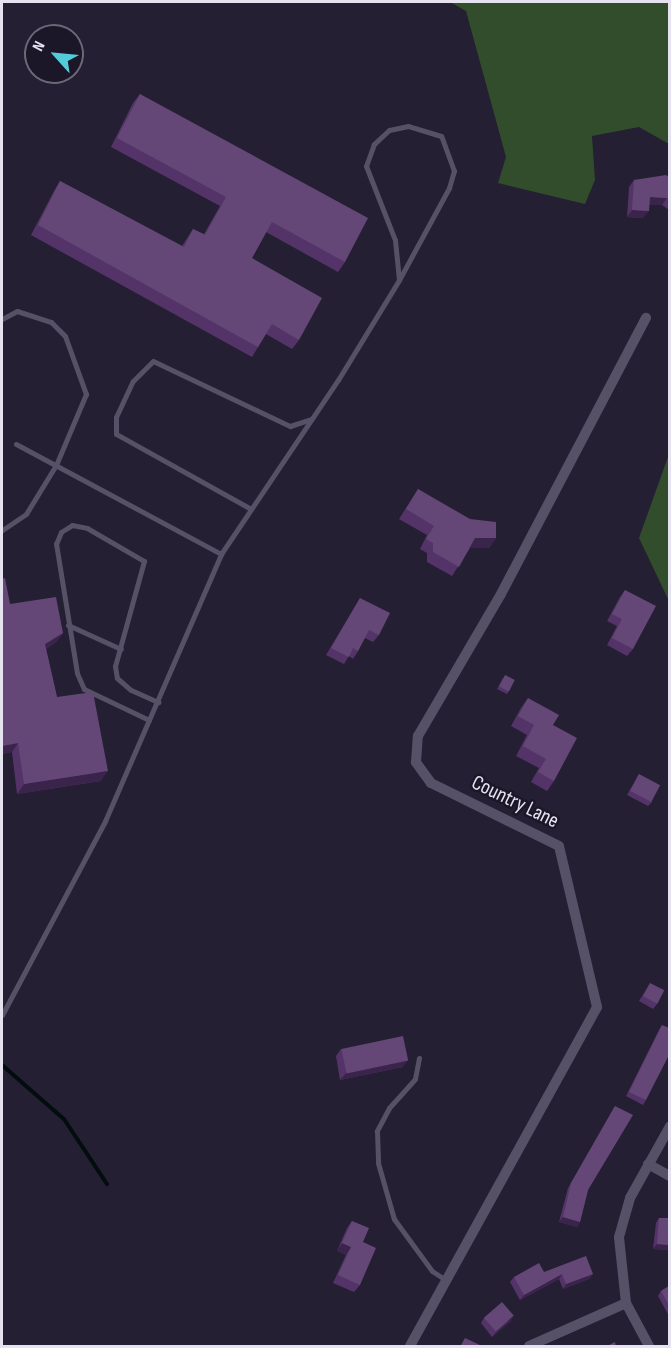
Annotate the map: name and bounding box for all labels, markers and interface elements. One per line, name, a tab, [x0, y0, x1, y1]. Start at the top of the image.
north arrow	[24, 24, 84, 84]
text: N	[29, 38, 50, 55]
street label: Country Lane	[467, 770, 563, 834]

